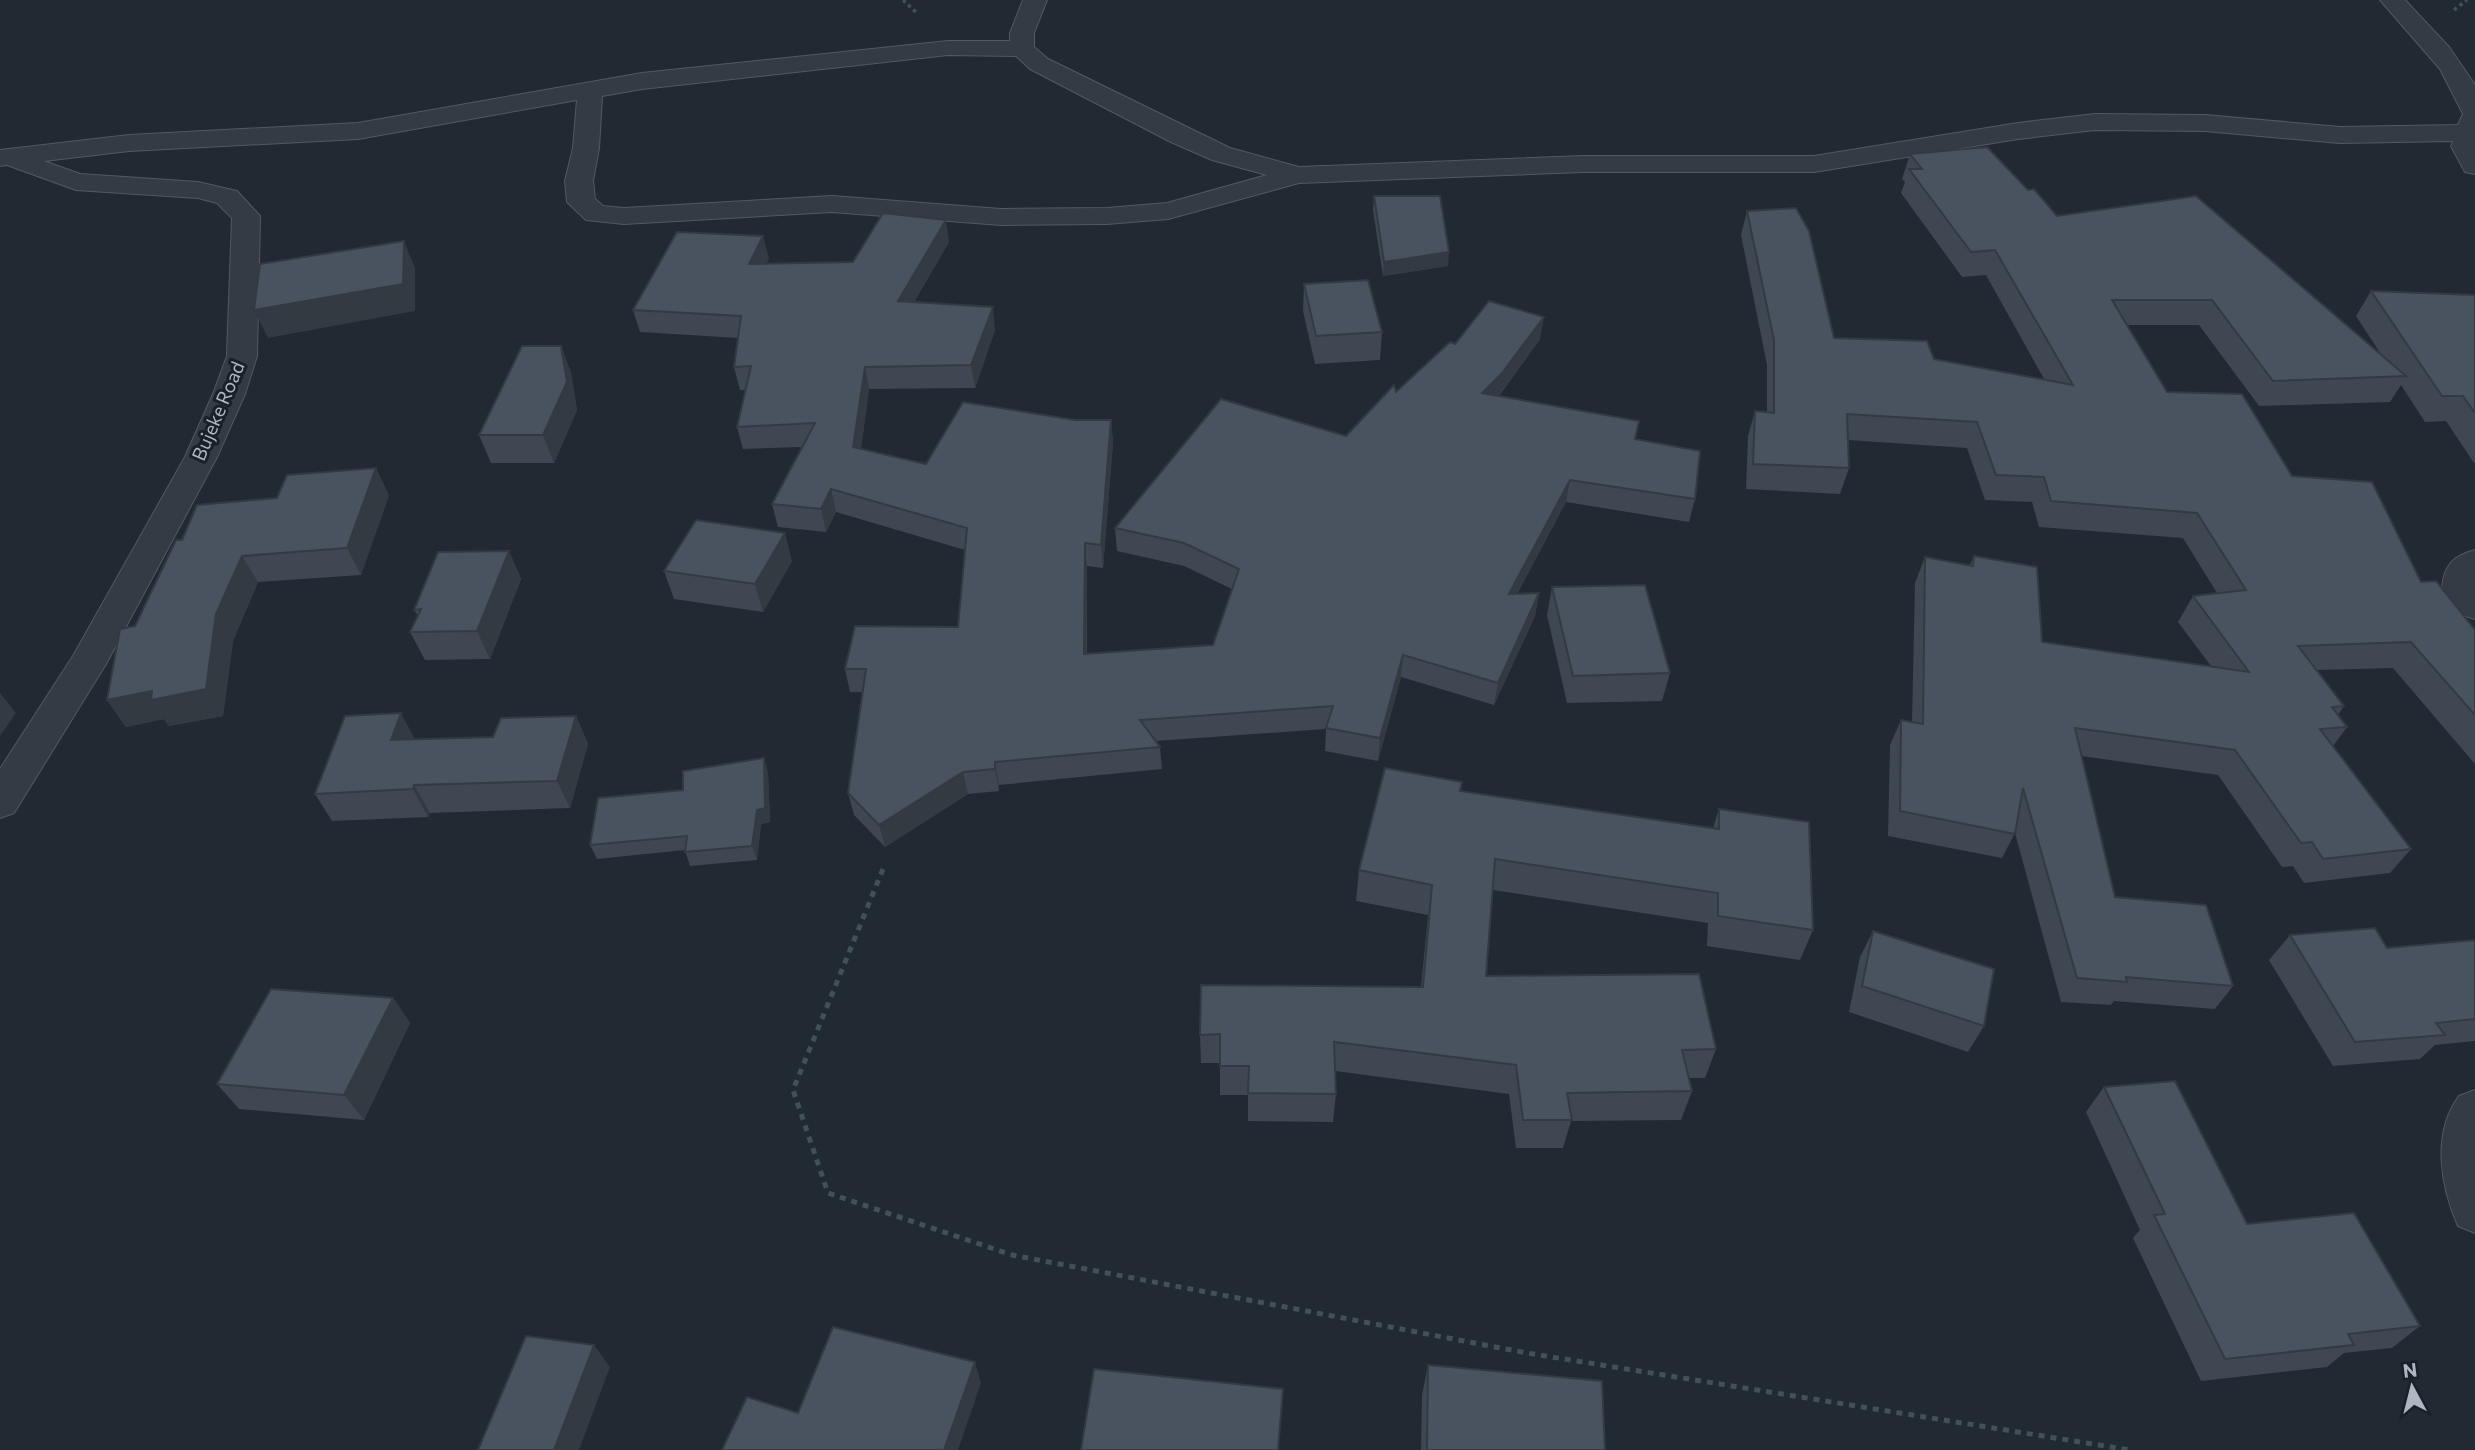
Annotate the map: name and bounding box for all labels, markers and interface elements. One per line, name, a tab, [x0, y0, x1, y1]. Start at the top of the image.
street label: Bujeke Road	[186, 358, 249, 464]
north arrow	[2377, 1352, 2447, 1422]
text: N	[2401, 1357, 2418, 1382]

